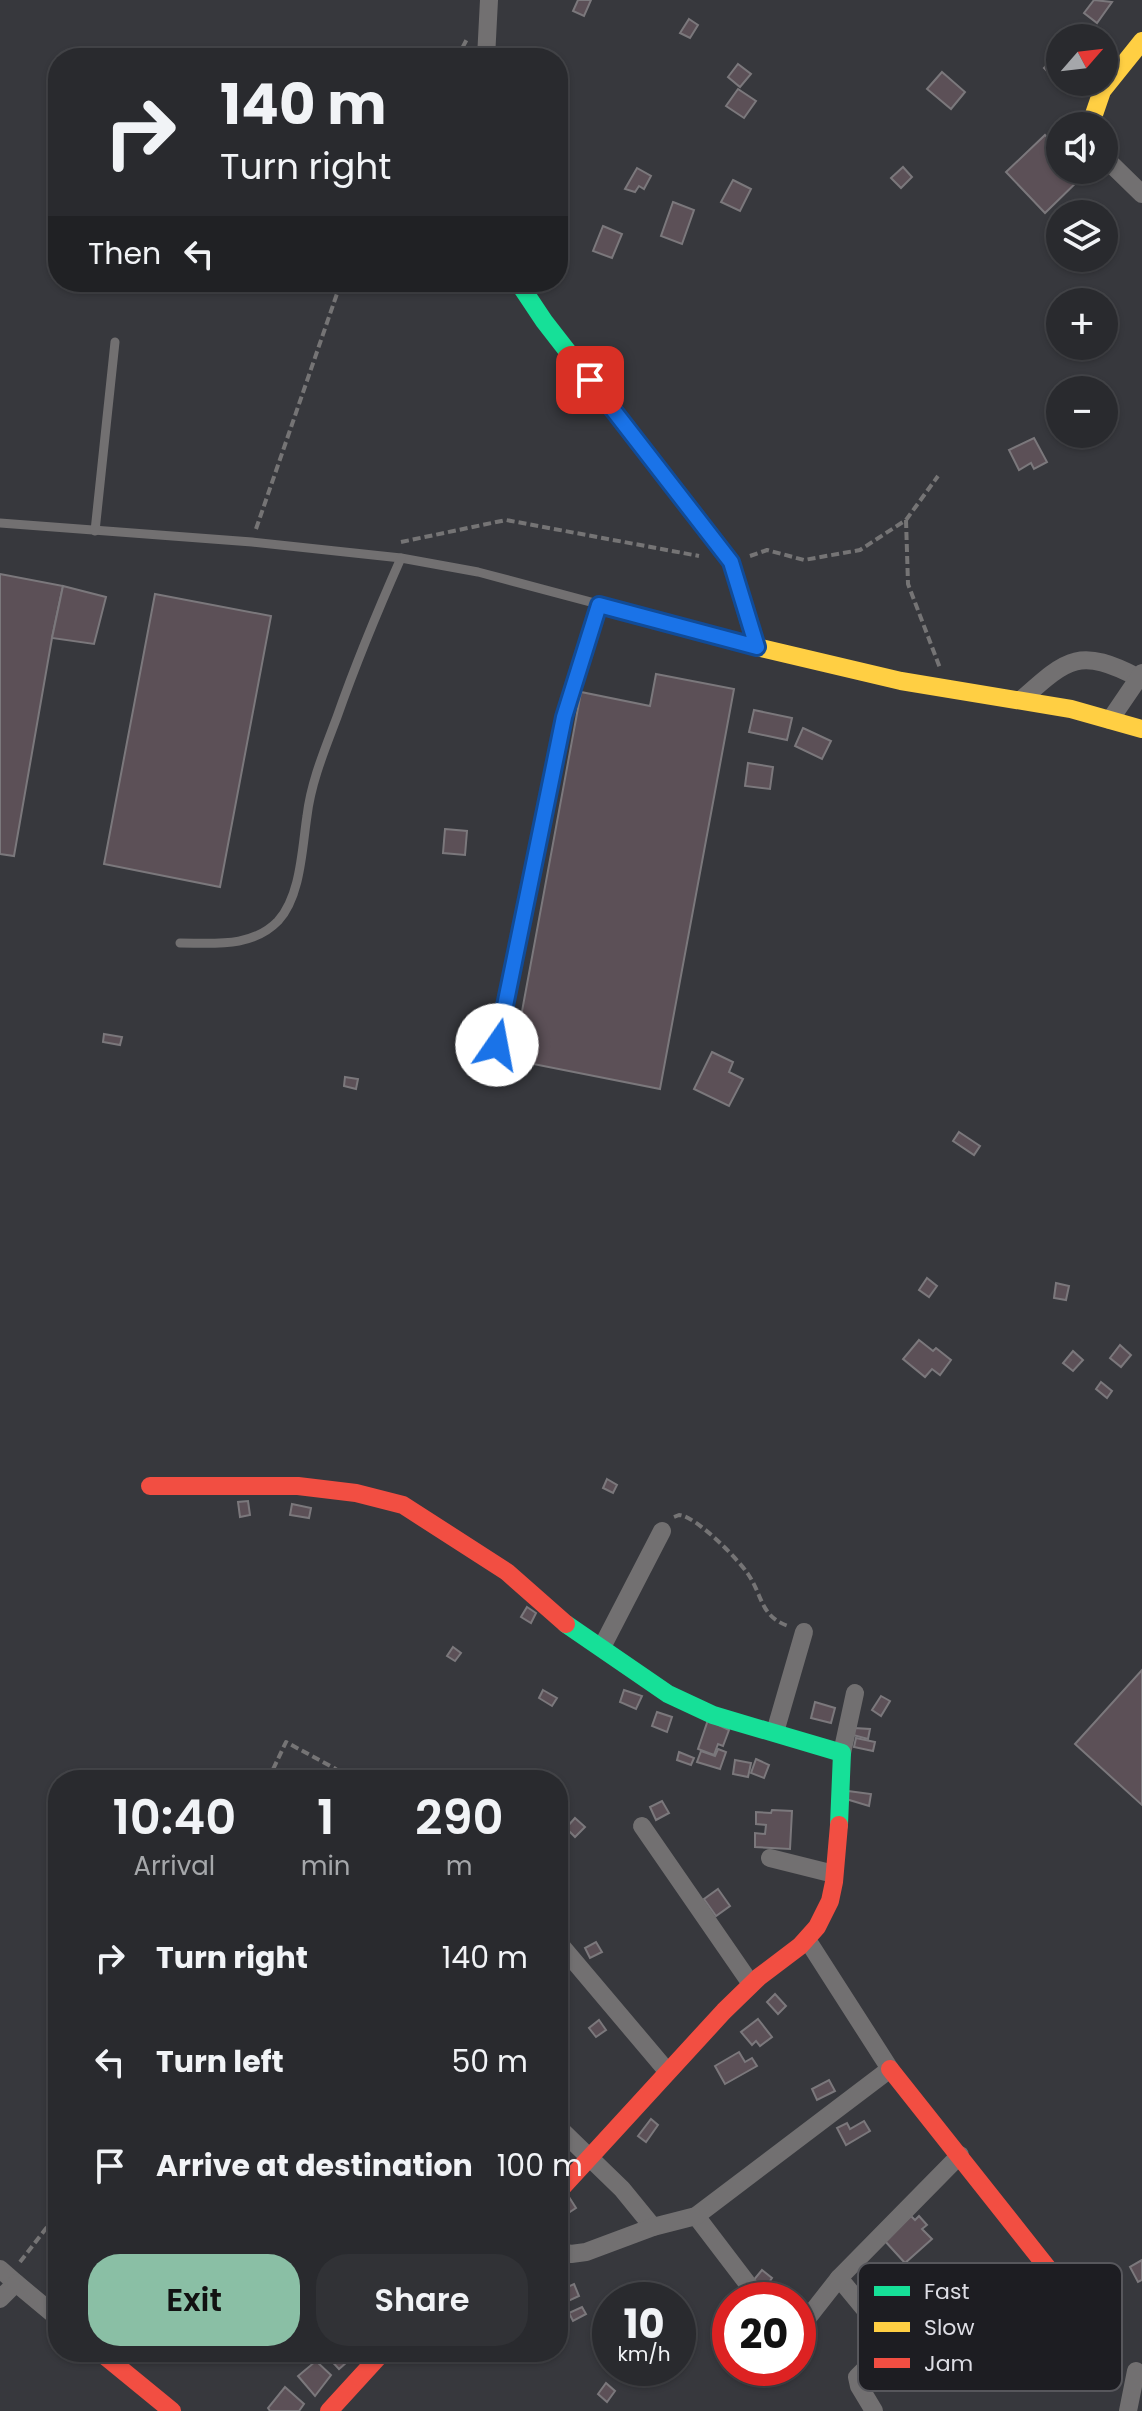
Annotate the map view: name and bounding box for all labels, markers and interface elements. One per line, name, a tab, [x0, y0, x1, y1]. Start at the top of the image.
north arrow	[1046, 24, 1118, 96]
map controls	[1046, 24, 1118, 448]
text: 140 m	[220, 65, 387, 144]
icon: right	[88, 80, 192, 184]
button: sound	[1046, 112, 1118, 184]
text: Turn right	[220, 141, 391, 192]
button: layers	[1046, 200, 1118, 272]
text: Then	[88, 232, 161, 275]
icon: left	[177, 232, 221, 276]
button: +	[1046, 288, 1118, 360]
pin	[556, 346, 624, 414]
icon: arrive	[568, 358, 612, 402]
button: −	[1046, 376, 1118, 448]
position arrow	[455, 1003, 539, 1087]
text: 10:40	[112, 1784, 236, 1851]
text: 1	[317, 1784, 334, 1851]
text: 290	[415, 1784, 504, 1851]
text: Arrival	[133, 1848, 215, 1884]
text: min	[301, 1848, 350, 1884]
text: m	[446, 1848, 473, 1884]
icon: right	[88, 1936, 132, 1980]
text: Turn right	[156, 1936, 308, 1979]
text: 140 m	[442, 1936, 528, 1979]
icon: left	[88, 2040, 132, 2084]
text: Turn left	[156, 2040, 284, 2083]
text: 50 m	[451, 2040, 528, 2083]
icon: arrive	[88, 2144, 132, 2188]
text: Arrive at destination	[156, 2144, 473, 2187]
text: 100 m	[497, 2144, 583, 2187]
button: Exit	[88, 2254, 300, 2346]
button: Share	[316, 2254, 528, 2346]
legend	[858, 2263, 1122, 2391]
text: Fast	[924, 2276, 969, 2307]
speed limit sign: 20	[712, 2282, 816, 2386]
text: 10	[623, 2296, 665, 2352]
text: Slow	[924, 2312, 974, 2343]
text: km/h	[617, 2340, 671, 2368]
text: Jam	[924, 2348, 973, 2379]

